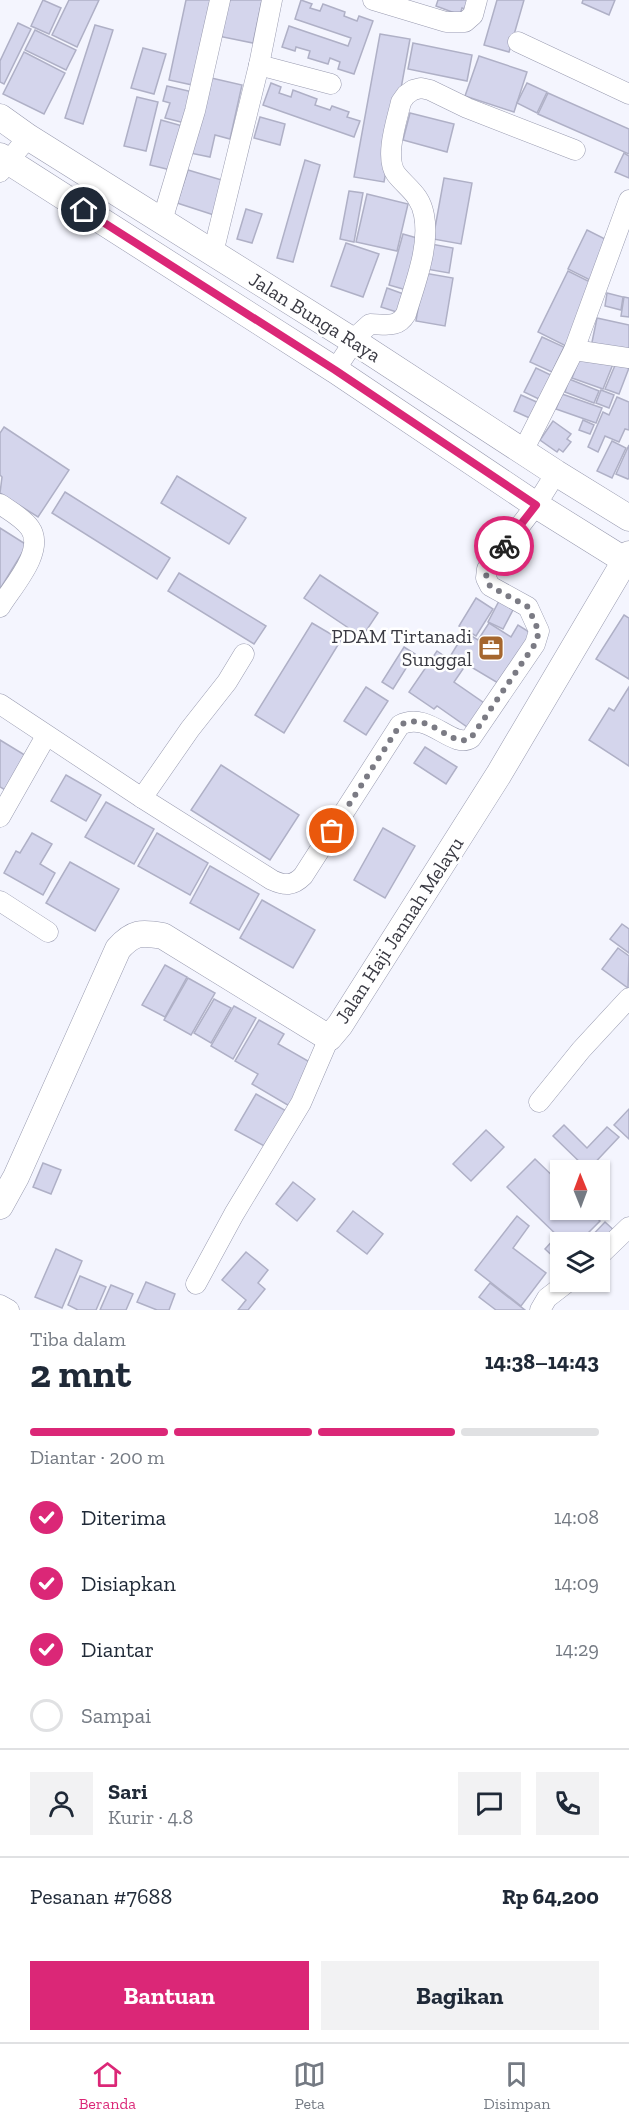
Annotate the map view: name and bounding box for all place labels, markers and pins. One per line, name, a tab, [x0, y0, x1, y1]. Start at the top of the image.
pin	[58, 184, 109, 235]
place label: PDAM Tirtanadi Sunggal	[331, 624, 472, 671]
office icon: PDAM Tirtanadi Sunggal	[476, 633, 506, 663]
pin	[306, 805, 357, 856]

